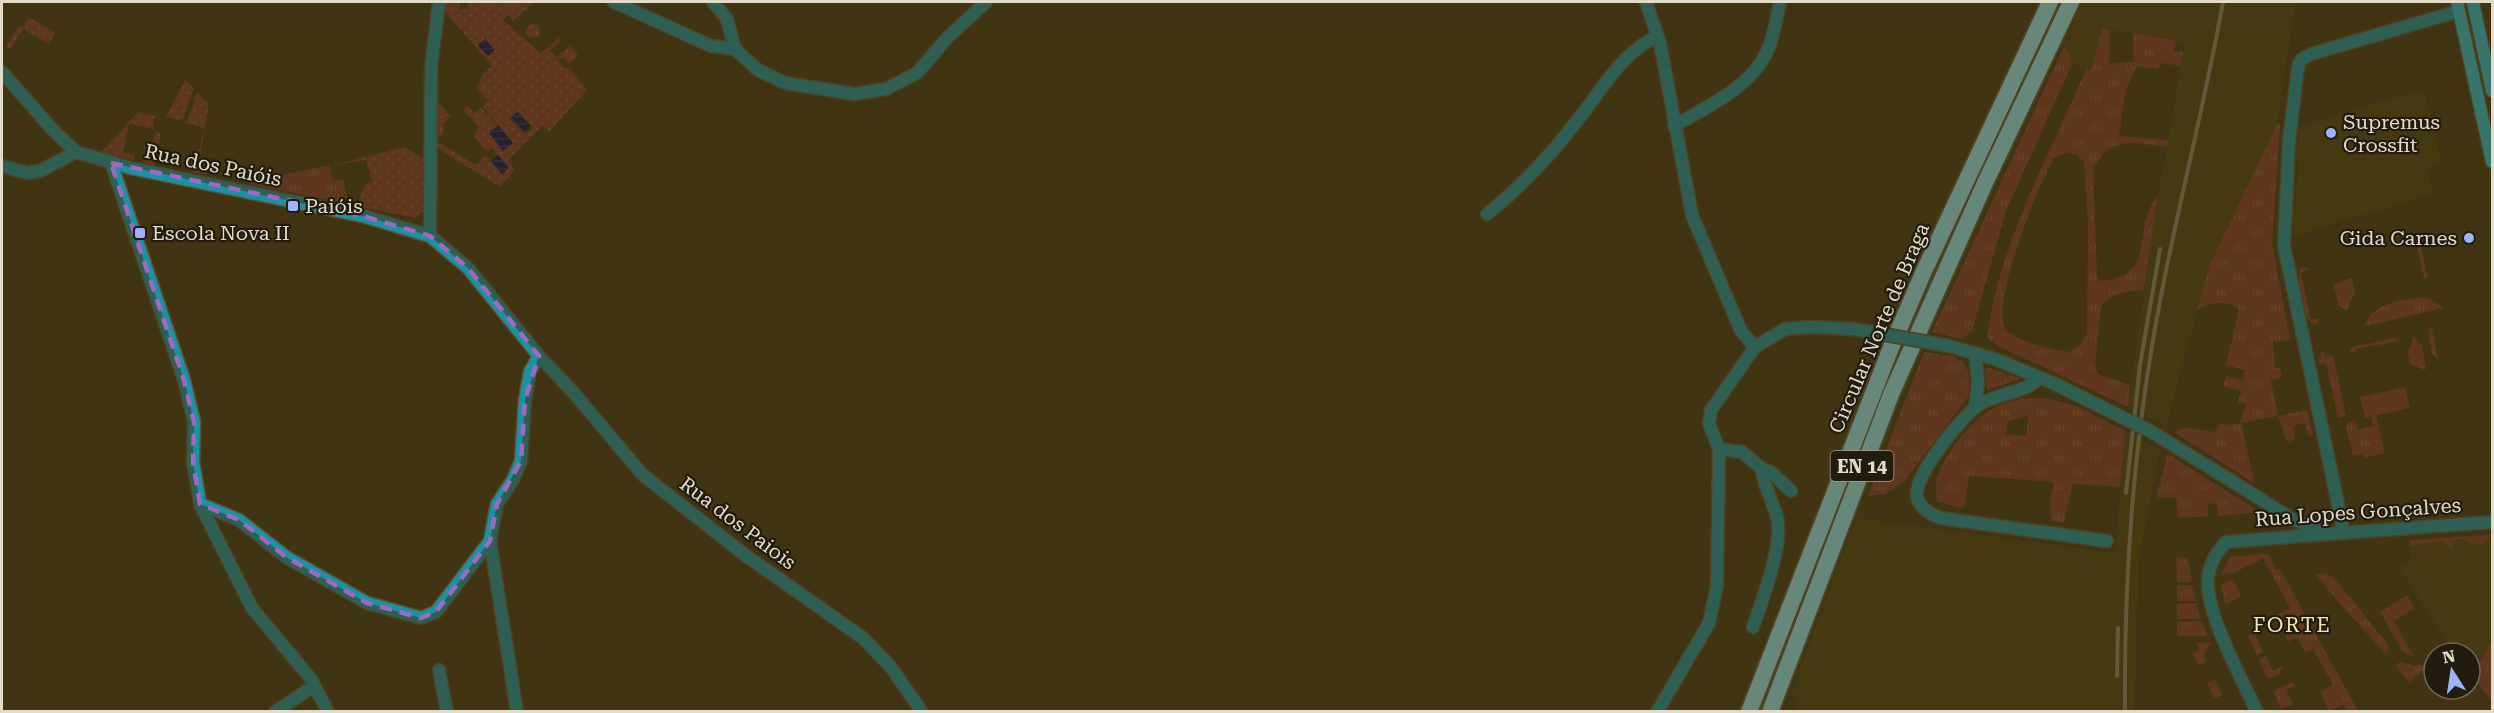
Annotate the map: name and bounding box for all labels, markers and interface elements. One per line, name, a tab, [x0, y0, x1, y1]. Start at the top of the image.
place label: Supremus Crossfit	[2343, 110, 2440, 157]
marker: Supremus Crossfit	[2324, 126, 2338, 140]
street label: Rua dos Paióis	[142, 139, 284, 191]
place label: Paióis	[305, 194, 363, 218]
marker: Paióis	[286, 199, 300, 213]
street label: Circular Norte de Braga	[1824, 219, 1934, 437]
place label: Escola Nova II	[152, 221, 290, 245]
marker: Escola Nova II	[133, 226, 147, 240]
place label: Gida Carnes	[2340, 226, 2457, 250]
marker: Gida Carnes	[2462, 231, 2476, 245]
road number: EN 14	[1830, 451, 1894, 481]
street label: Rua dos Paiois	[675, 471, 801, 575]
street label: Rua Lopes Gonçalves	[2254, 493, 2462, 531]
district label: FORTE	[2253, 613, 2331, 637]
north arrow	[2422, 641, 2482, 701]
text: N	[2441, 646, 2457, 667]

